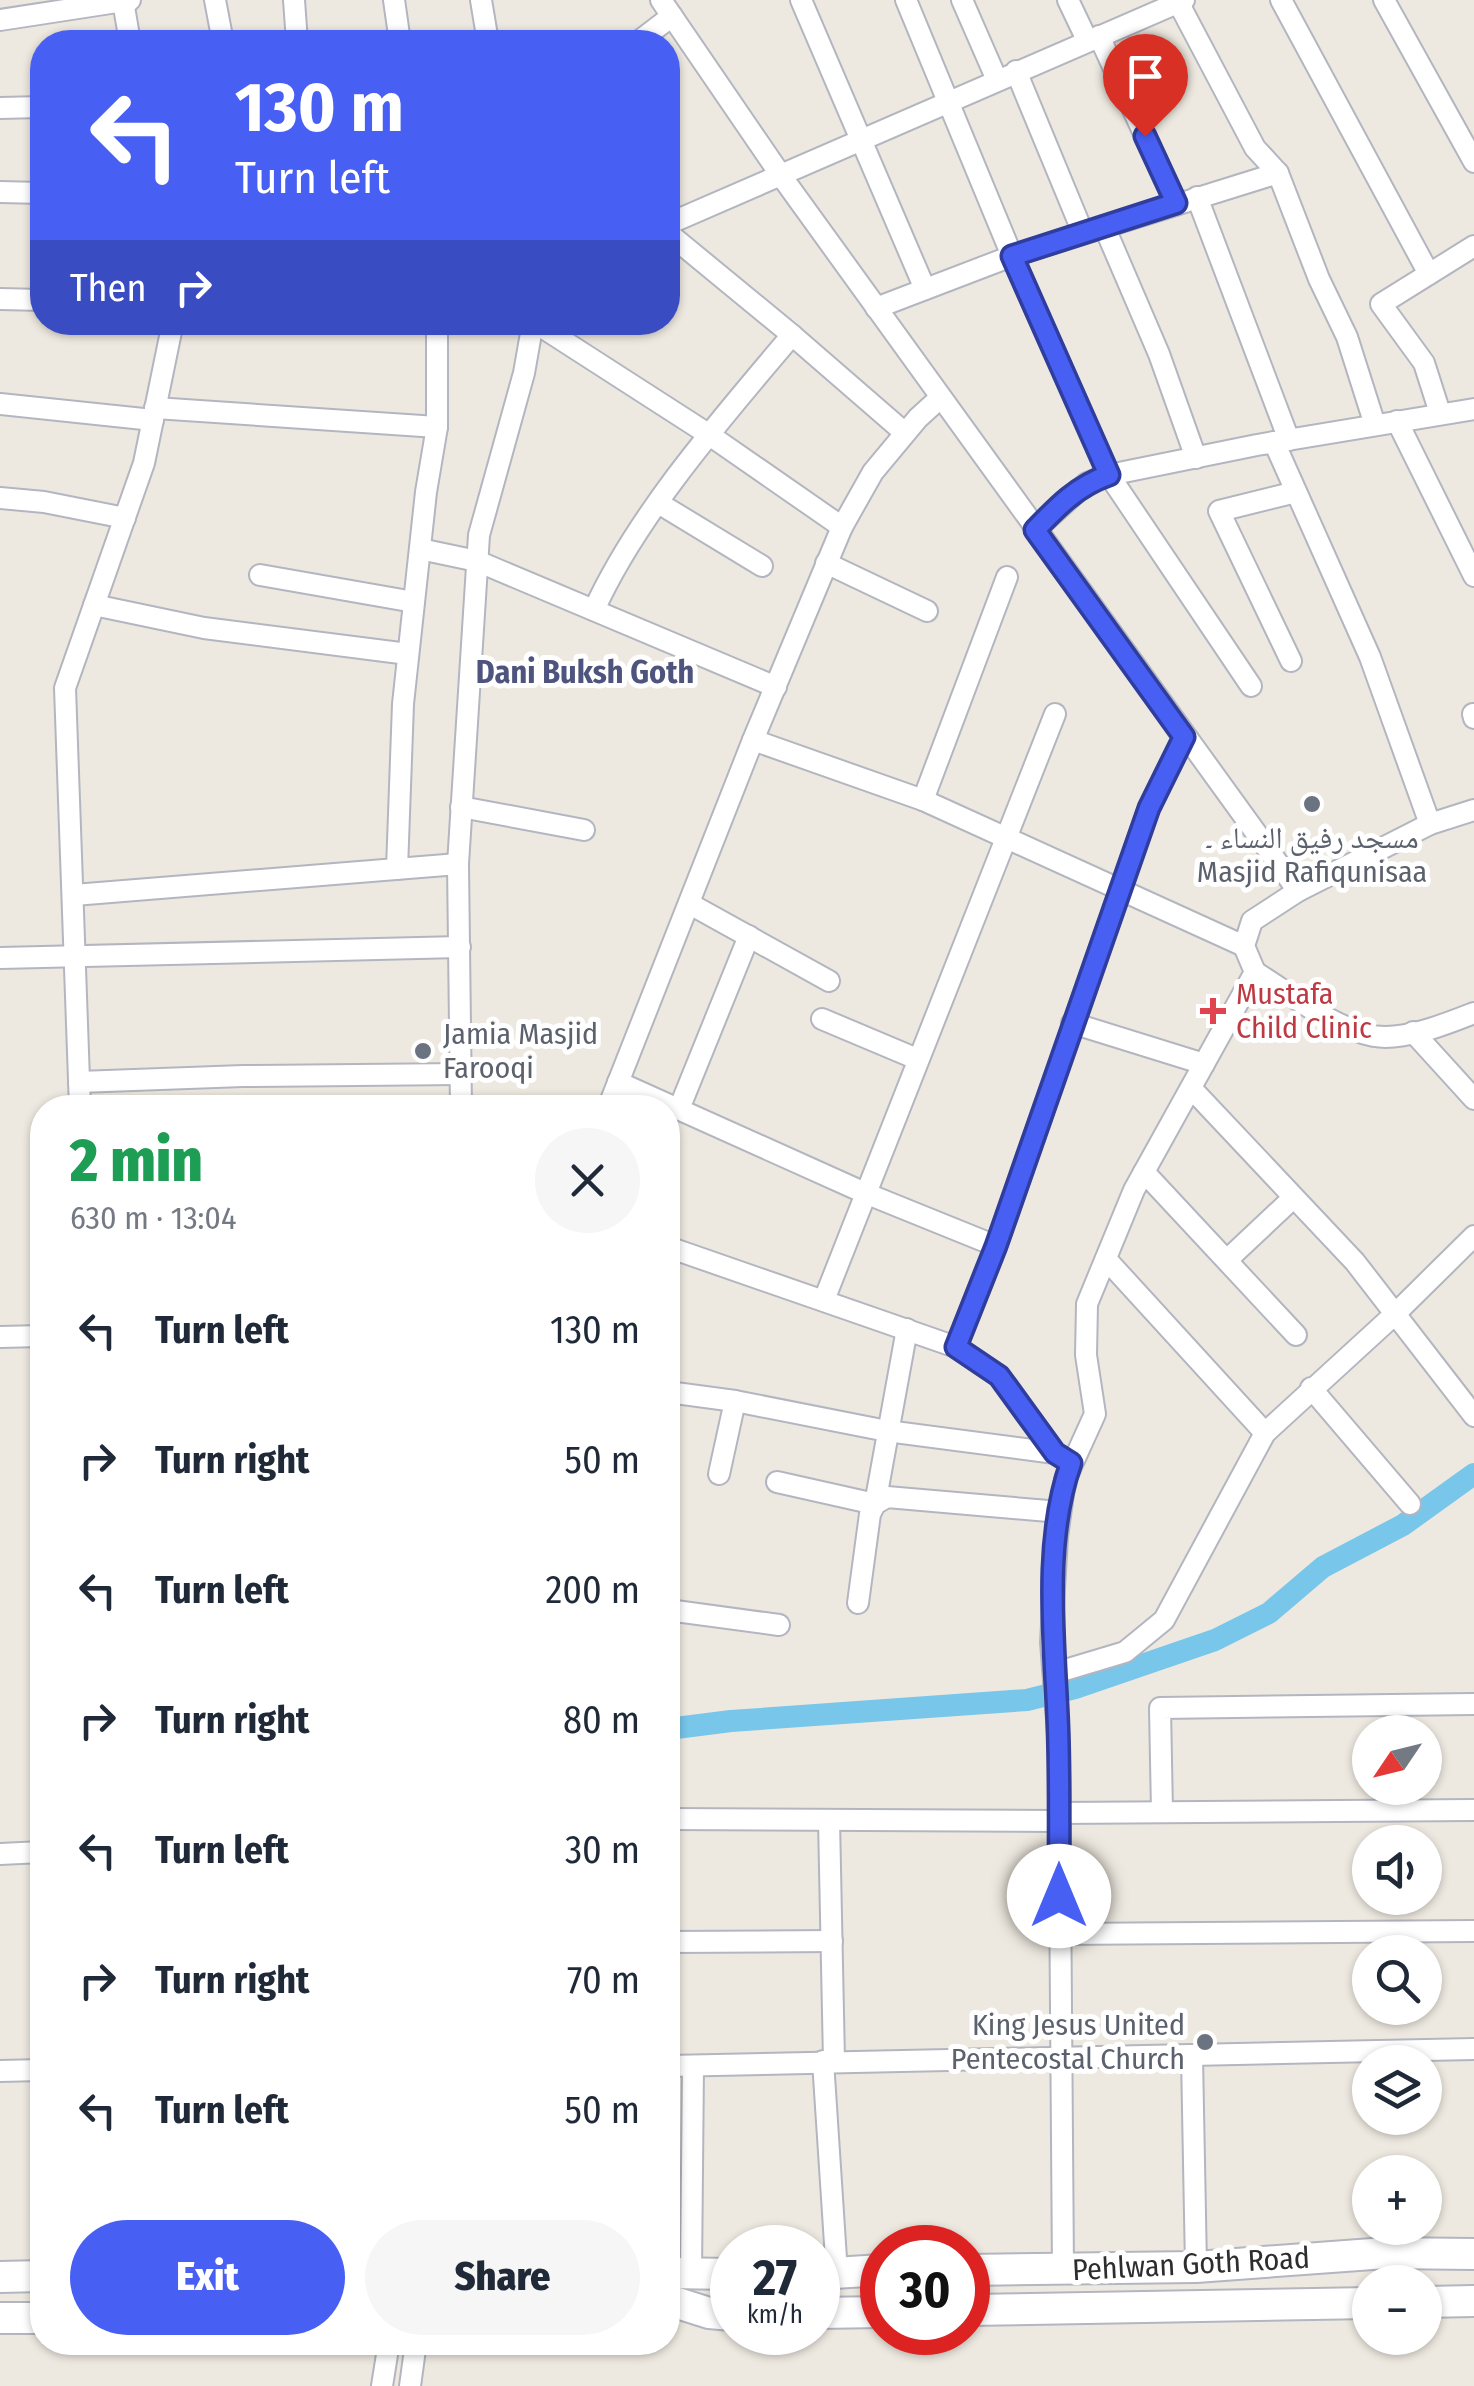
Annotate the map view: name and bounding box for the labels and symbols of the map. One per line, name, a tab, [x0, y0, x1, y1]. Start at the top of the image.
pin	[1103, 34, 1188, 137]
district label: Dani Buksh Goth	[476, 653, 694, 691]
marker: مسجد رفیق النساء ۔ Masjid Rafiqunisaa	[1301, 793, 1323, 815]
place label: مسجد رفیق النساء ۔ Masjid Rafiqunisaa	[1197, 820, 1427, 890]
place label: Mustafa Child Clinic	[1236, 976, 1372, 1046]
marker: Mustafa Child Clinic	[1200, 998, 1226, 1024]
place label: Jamia Masjid Farooqi	[443, 1016, 598, 1086]
marker: Jamia Masjid Farooqi	[412, 1040, 434, 1062]
north arrow	[1352, 1715, 1442, 1805]
position arrow	[1007, 1844, 1111, 1948]
place label: King Jesus United Pentecostal Church	[951, 2007, 1185, 2077]
marker: King Jesus United Pentecostal Church	[1194, 2031, 1216, 2053]
speed limit sign: 30	[860, 2225, 990, 2355]
street label: Pehlwan Goth Road	[1071, 2240, 1311, 2288]

